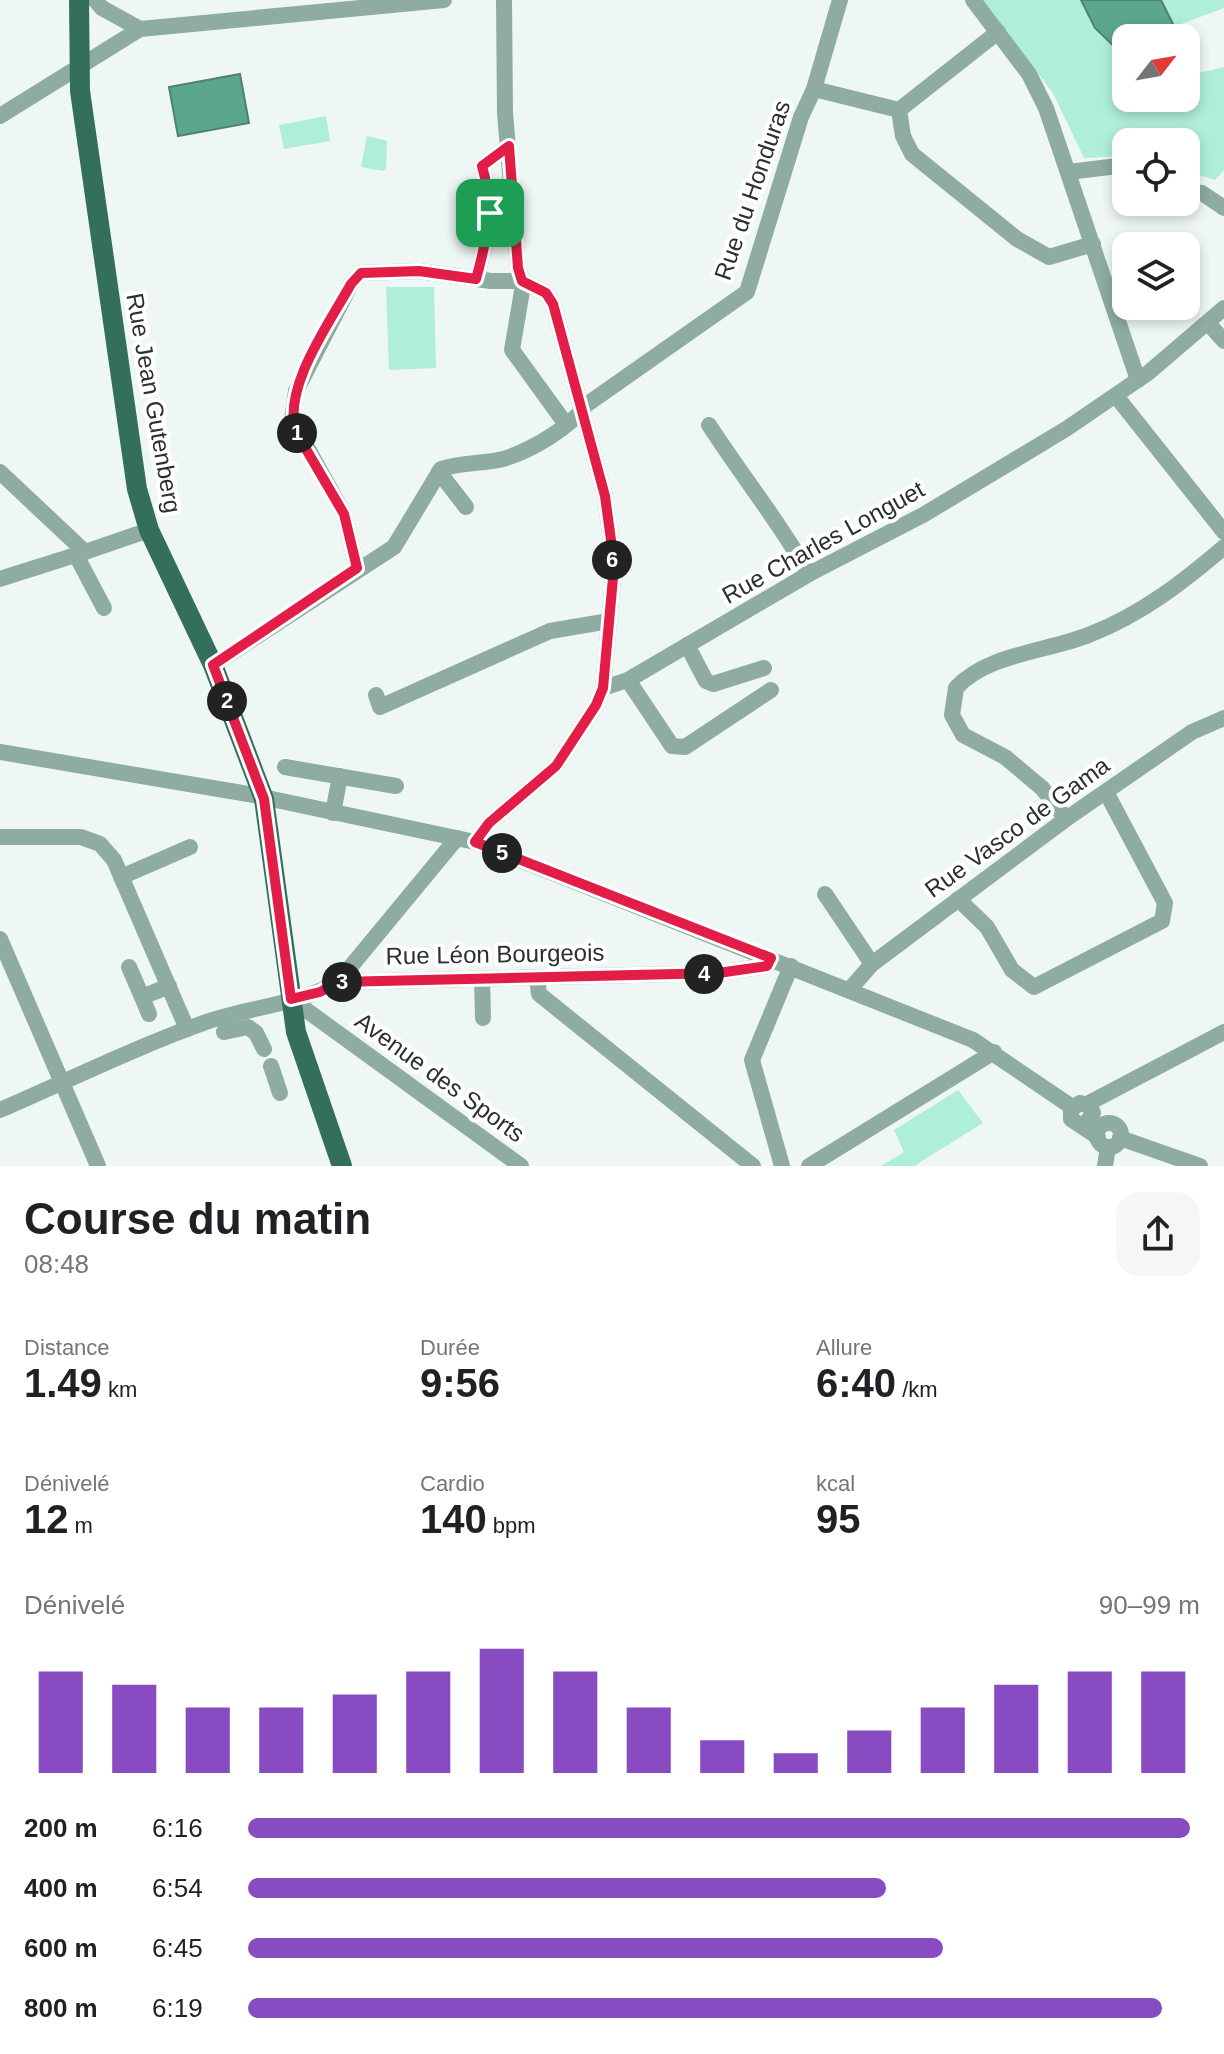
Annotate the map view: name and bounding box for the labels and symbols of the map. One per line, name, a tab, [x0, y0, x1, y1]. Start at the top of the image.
north arrow	[1112, 24, 1200, 112]
street label: Rue du Honduras	[709, 97, 795, 283]
pin	[456, 179, 524, 247]
street label: Rue Jean Gutenberg	[121, 291, 187, 515]
pin: 1	[277, 413, 317, 453]
street label: Rue Charles Longuet	[717, 475, 929, 609]
pin: 6	[592, 540, 632, 580]
pin: 2	[207, 681, 247, 721]
street label: Rue Vasco de Gama	[920, 751, 1115, 903]
pin: 5	[482, 833, 522, 873]
street label: Rue Léon Bourgeois	[385, 939, 605, 969]
pin: 4	[684, 954, 724, 994]
pin: 3	[322, 962, 362, 1002]
street label: Avenue des Sports	[350, 1007, 530, 1147]

